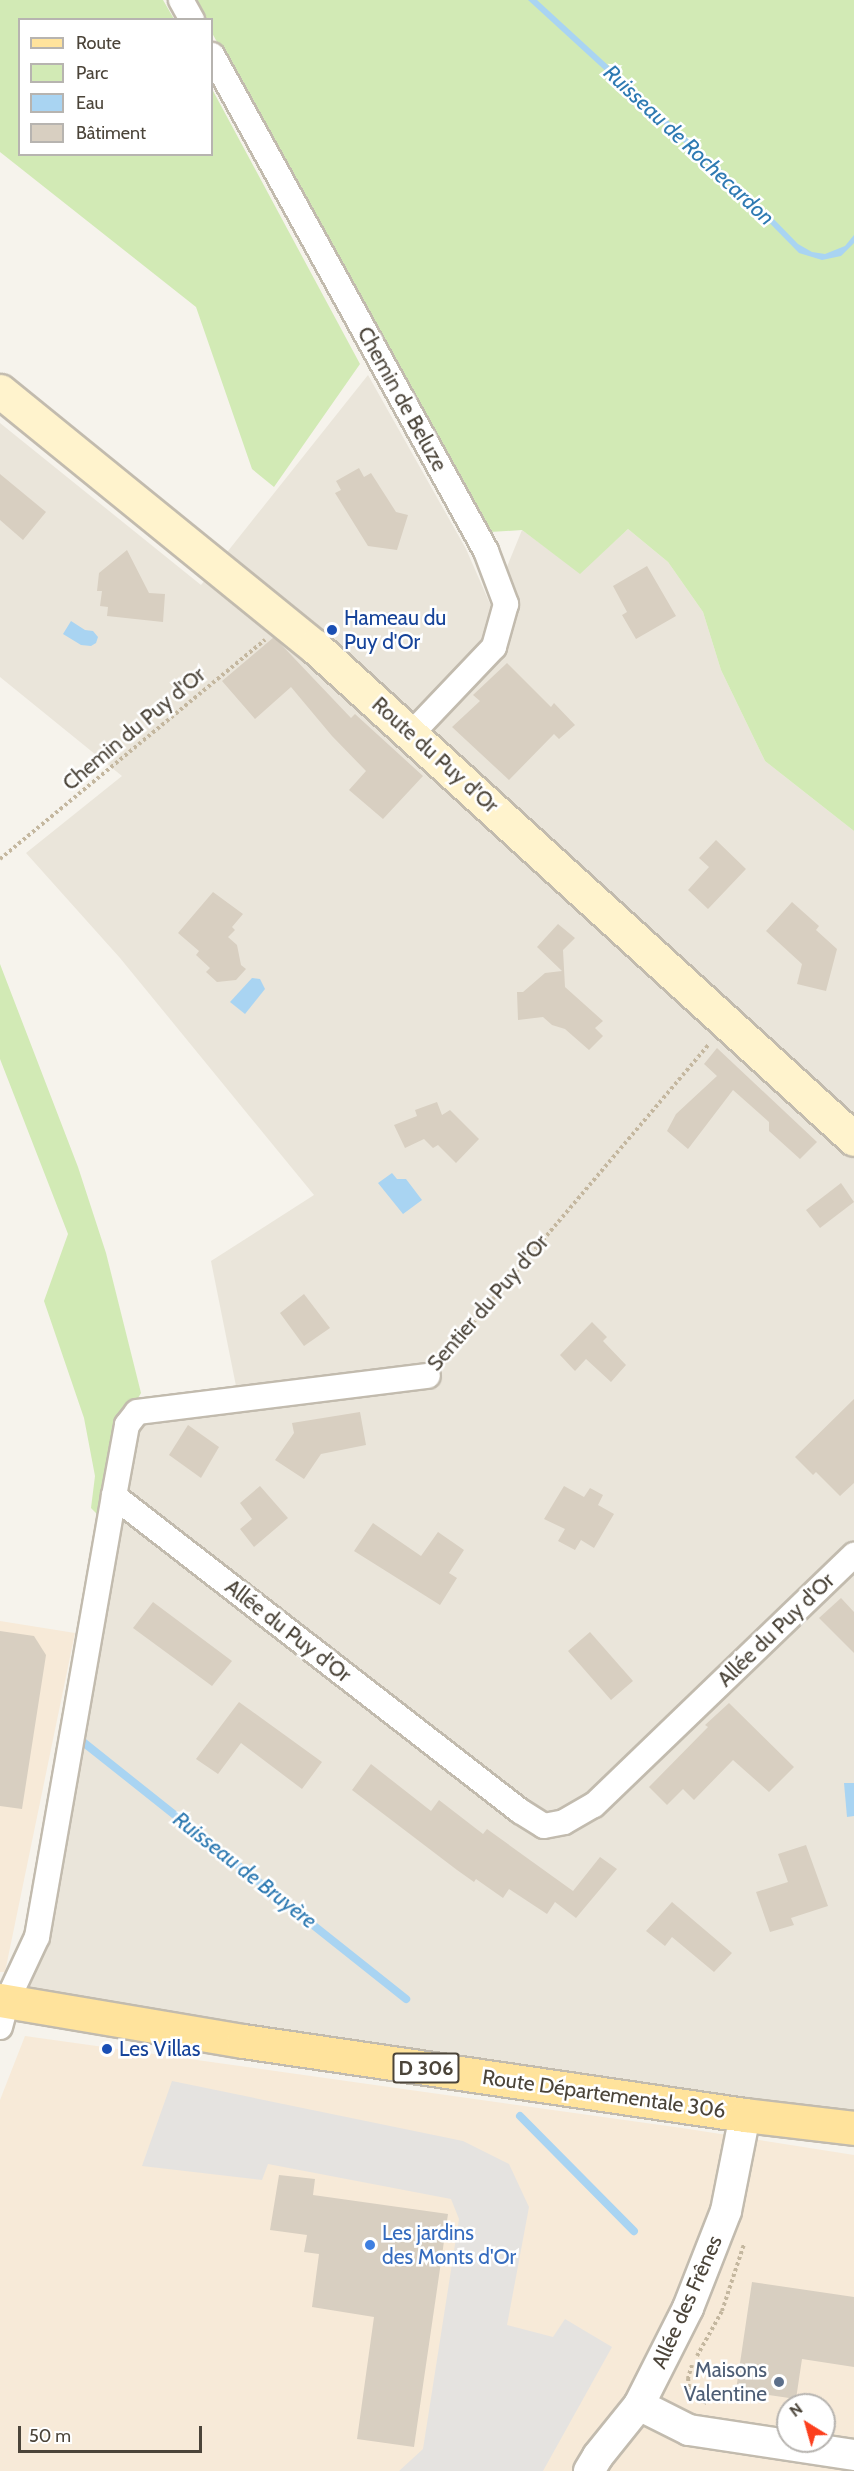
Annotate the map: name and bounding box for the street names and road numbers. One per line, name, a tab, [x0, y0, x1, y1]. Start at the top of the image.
street label: Chemin de Beluze	[352, 322, 452, 476]
street label: Chemin du Puy d'Or	[58, 662, 210, 796]
street label: Route du Puy d'Or	[367, 692, 503, 818]
street label: Sentier du Puy d'Or	[422, 1230, 554, 1376]
street label: Allée du Puy d'Or	[712, 1568, 840, 1692]
street label: Allée du Puy d'Or	[220, 1574, 356, 1688]
road number: D 306	[392, 2051, 460, 2085]
street label: Route Départementale 306	[481, 2064, 727, 2124]
street label: Allée des Frênes	[646, 2232, 728, 2372]

